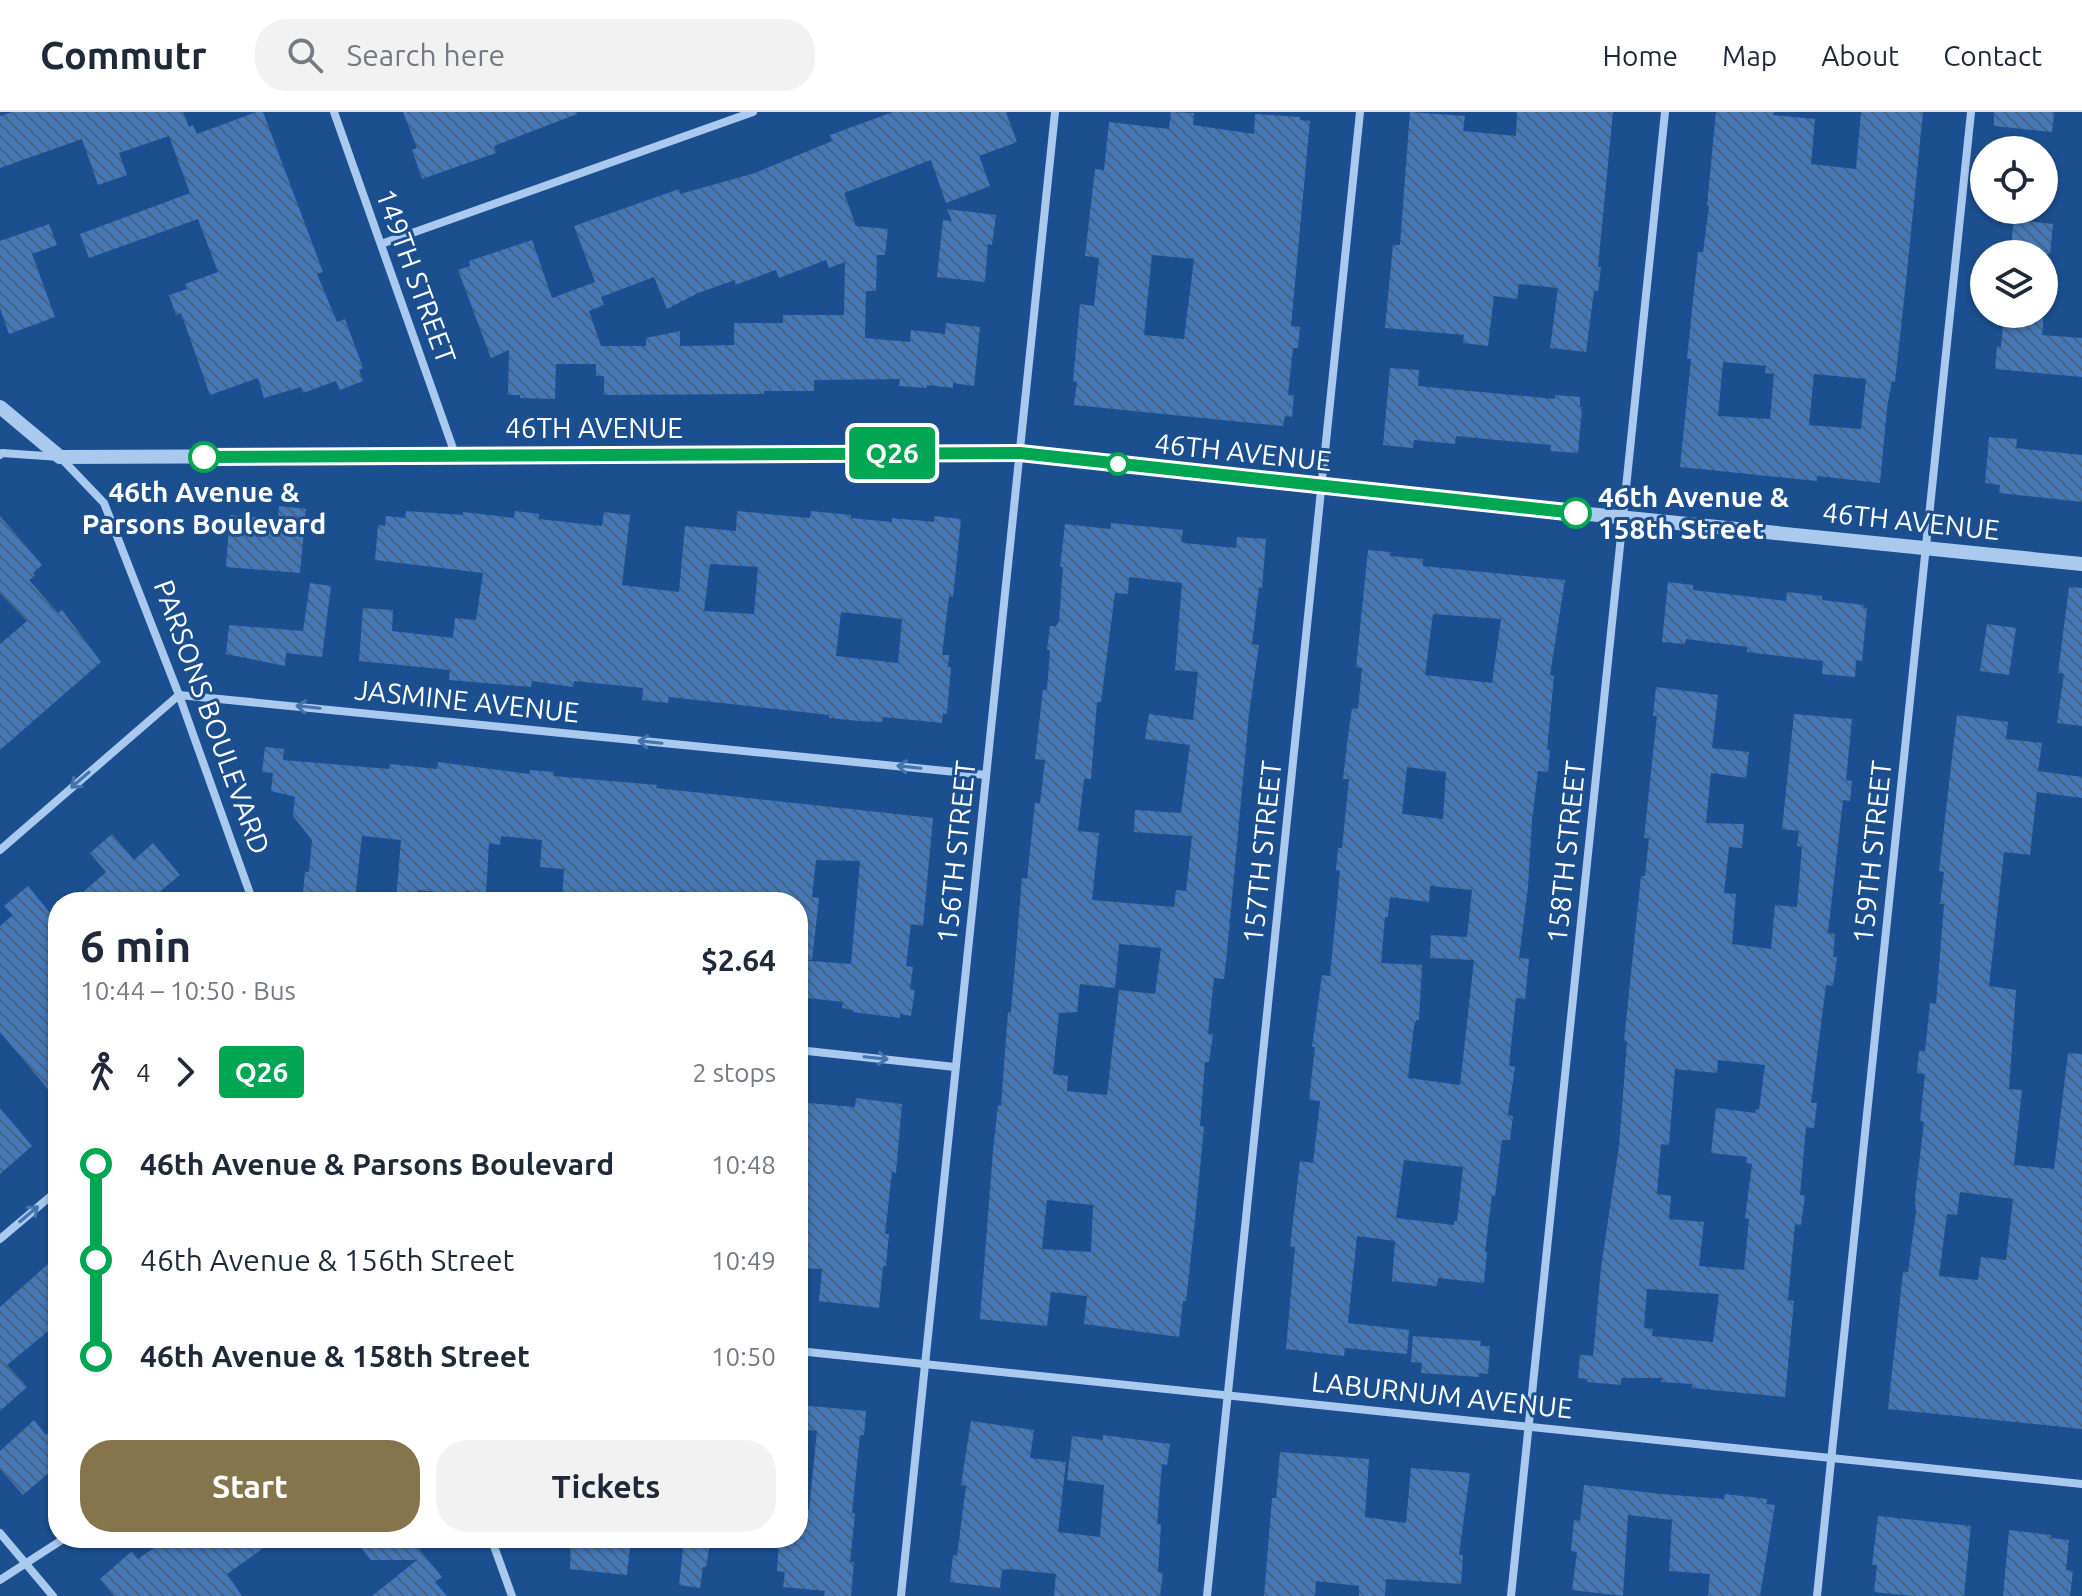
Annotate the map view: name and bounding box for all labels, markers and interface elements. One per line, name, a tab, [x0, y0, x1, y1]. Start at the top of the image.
search box	[255, 19, 815, 91]
icon: search	[283, 33, 327, 77]
text: Commutr	[40, 34, 207, 76]
text: Search here	[347, 38, 505, 72]
text: Home	[1603, 40, 1678, 71]
text: Map	[1722, 40, 1777, 71]
text: About	[1821, 40, 1899, 71]
text: Contact	[1943, 40, 2042, 71]
map controls	[1970, 136, 2058, 328]
button: locate	[1970, 136, 2058, 224]
street label: 149TH STREET	[371, 184, 463, 368]
button: layers	[1970, 240, 2058, 328]
street label: 46TH AVENUE	[505, 412, 683, 443]
line badge: Q26	[846, 427, 938, 479]
street label: 46TH AVENUE	[1153, 427, 1333, 476]
text: Q26	[865, 437, 919, 468]
marker: 46th Avenue & Parsons Boulevard	[189, 442, 219, 472]
unlabelled marker	[1107, 453, 1129, 475]
place label: 46th Avenue & Parsons Boulevard	[82, 476, 326, 539]
place label: 46th Avenue & 158th Street	[1598, 481, 1790, 544]
street label: 46TH AVENUE	[1821, 496, 2001, 545]
marker: 46th Avenue & 158th Street	[1561, 498, 1591, 528]
street label: PARSONS BOULEVARD	[148, 576, 276, 858]
street label: JASMINE AVENUE	[353, 673, 581, 728]
one-way arrow	[295, 700, 322, 715]
one-way arrow	[637, 734, 664, 749]
street label: 156TH STREET	[930, 759, 981, 945]
street label: 157TH STREET	[1236, 759, 1287, 945]
street label: 158TH STREET	[1540, 759, 1591, 945]
street label: 159TH STREET	[1846, 759, 1897, 945]
one-way arrow	[896, 760, 923, 775]
one-way arrow	[71, 771, 91, 789]
text: 6 min	[80, 921, 191, 970]
text: $2.64	[701, 943, 776, 977]
text: 10:44 – 10:50 · Bus	[80, 976, 296, 1005]
icon: walk	[80, 1050, 124, 1094]
icon: forward	[163, 1050, 207, 1094]
one-way arrow	[862, 1051, 889, 1066]
text: Q26	[235, 1056, 288, 1087]
text: 4	[136, 1058, 151, 1087]
text: 2 stops	[692, 1058, 776, 1087]
text: 46th Avenue & Parsons Boulevard	[140, 1147, 614, 1181]
text: 10:48	[711, 1150, 776, 1179]
one-way arrow	[18, 1205, 39, 1223]
text: 46th Avenue & 156th Street	[140, 1243, 514, 1277]
text: 10:49	[711, 1246, 776, 1275]
text: 46th Avenue & 158th Street	[140, 1339, 530, 1373]
text: 10:50	[711, 1342, 776, 1371]
street label: LABURNUM AVENUE	[1310, 1365, 1574, 1424]
button: Start	[80, 1440, 420, 1532]
button: Tickets	[436, 1440, 776, 1532]

